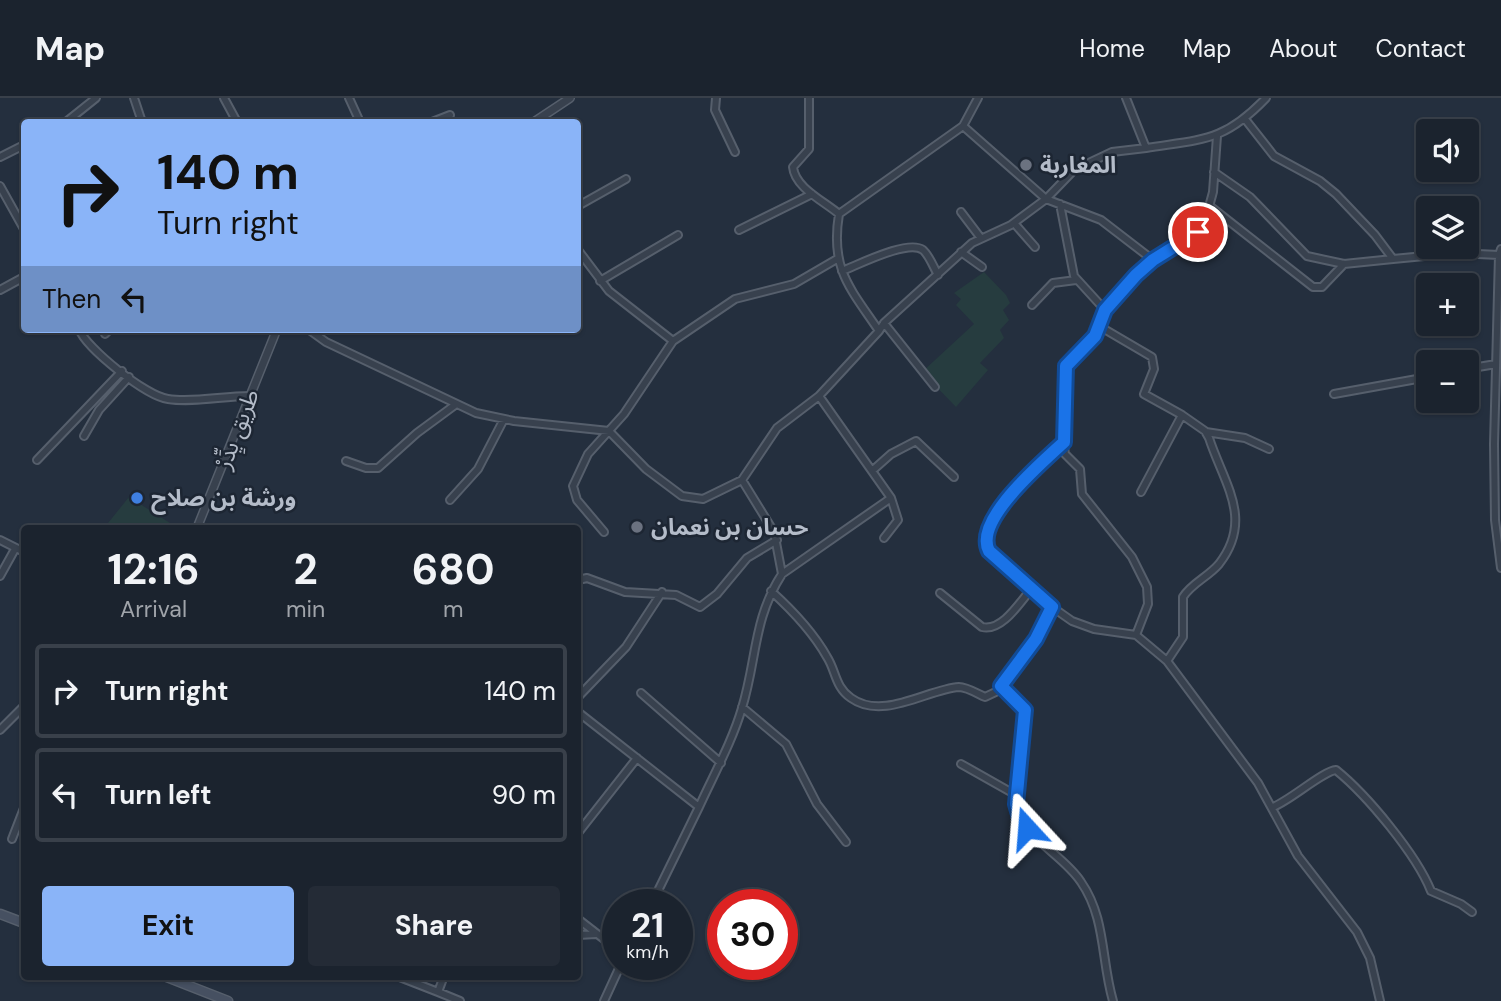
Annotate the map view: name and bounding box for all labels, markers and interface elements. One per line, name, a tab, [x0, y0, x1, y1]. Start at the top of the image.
text: Map	[35, 27, 105, 70]
text: Home	[1079, 33, 1145, 64]
text: Map	[1183, 33, 1231, 64]
text: About	[1269, 33, 1338, 64]
text: Contact	[1376, 33, 1466, 64]
map controls	[1416, 119, 1479, 413]
button: sound	[1416, 119, 1479, 182]
text: 140 m	[157, 140, 299, 204]
icon: right	[42, 147, 133, 238]
place label: المغاربة	[1040, 150, 1116, 180]
marker: المغاربة	[1018, 157, 1034, 173]
button: layers	[1416, 196, 1479, 259]
text: Turn right	[157, 202, 299, 244]
pin	[1168, 202, 1228, 262]
icon: arrive	[1179, 213, 1217, 251]
button: +	[1416, 273, 1479, 336]
icon: left	[115, 280, 153, 318]
text: Then	[42, 282, 101, 316]
button: −	[1416, 350, 1479, 413]
street label: طريق يِدِّرْ	[207, 385, 267, 475]
place label: ورشة بن صلاح	[151, 483, 296, 515]
marker: ورشة بن صلاح	[129, 490, 145, 506]
place label: حسان بن نعمان	[651, 512, 809, 542]
marker: حسان بن نعمان	[629, 519, 645, 535]
text: 12:16	[107, 542, 200, 597]
text: 2	[294, 542, 318, 597]
text: 680	[412, 542, 495, 597]
text: Arrival	[120, 594, 187, 624]
text: min	[286, 594, 325, 624]
text: m	[443, 594, 463, 624]
icon: right	[46, 672, 84, 710]
text: Turn right	[105, 674, 229, 708]
text: 140 m	[484, 674, 556, 708]
icon: left	[46, 776, 84, 814]
text: Turn left	[105, 778, 212, 812]
text: 90 m	[492, 778, 556, 812]
position arrow	[990, 791, 1064, 865]
button: Exit	[42, 886, 294, 966]
button: Share	[308, 886, 560, 966]
speed limit sign: 30	[707, 889, 798, 980]
text: 21	[631, 902, 664, 948]
text: km/h	[626, 940, 669, 964]

